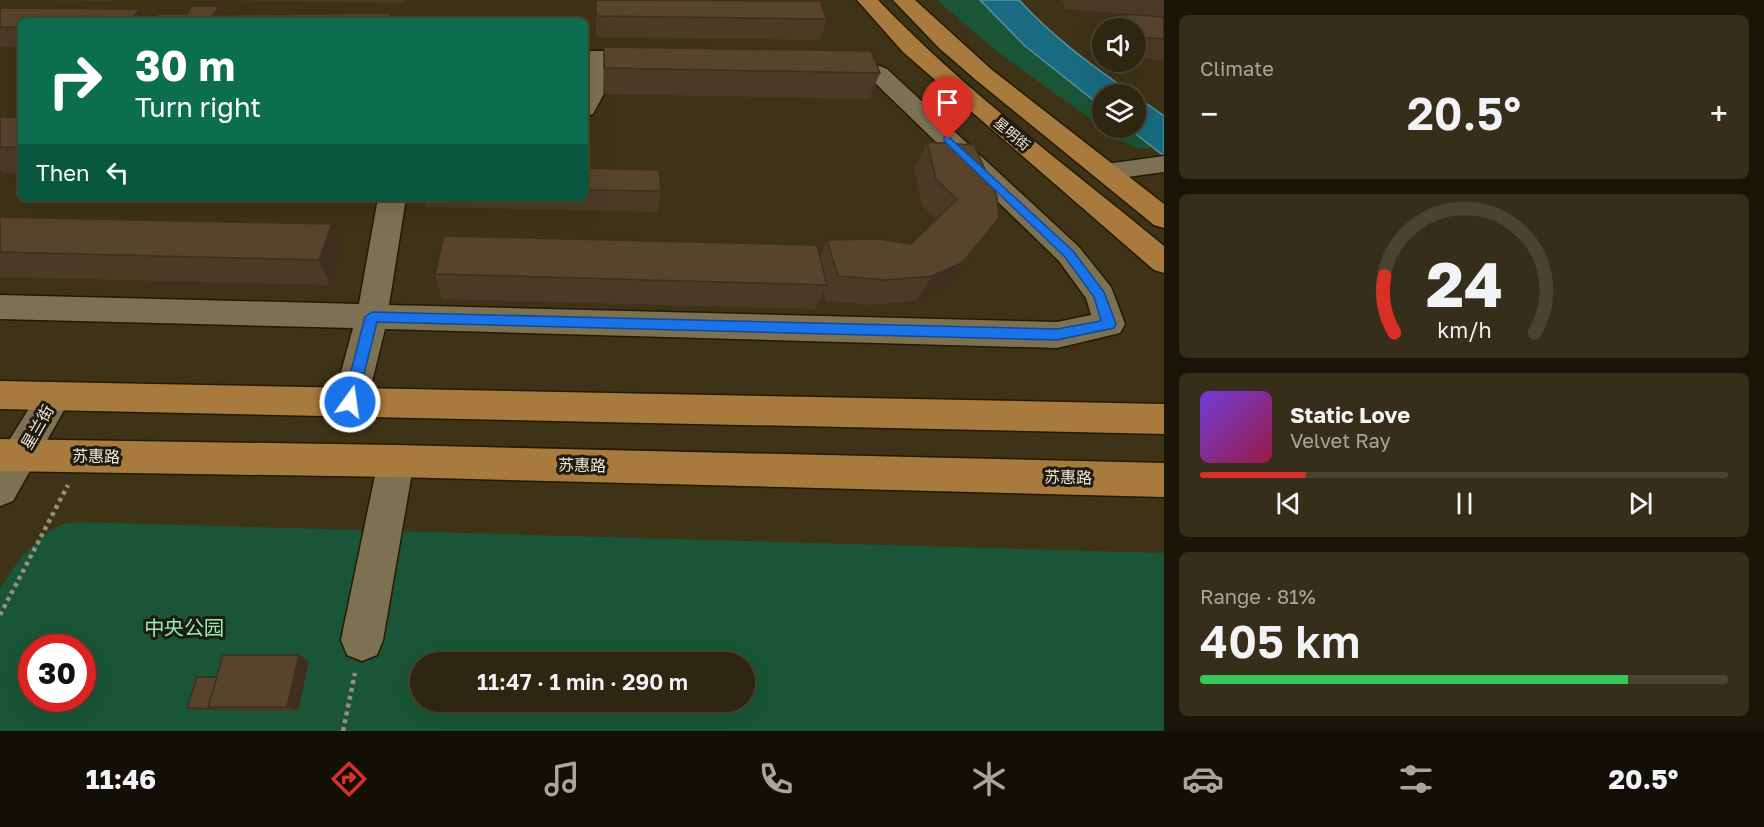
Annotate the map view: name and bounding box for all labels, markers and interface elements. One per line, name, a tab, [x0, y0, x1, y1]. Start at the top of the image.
map controls	[1092, 18, 1146, 138]
button: sound	[1092, 18, 1146, 72]
text: 30 m	[135, 40, 235, 90]
icon: right	[36, 42, 114, 120]
text: Climate	[1200, 56, 1274, 80]
pin	[922, 77, 973, 139]
button: layers	[1092, 84, 1146, 138]
icon: arrive	[931, 86, 964, 119]
text: 20.5°	[1407, 86, 1521, 140]
text: Turn right	[135, 91, 261, 123]
text: −	[1200, 94, 1218, 133]
text: +	[1710, 94, 1728, 133]
street label: 星明街	[991, 114, 1034, 154]
icon: left	[101, 156, 134, 189]
text: Then	[36, 159, 89, 186]
text: 24	[1425, 246, 1503, 321]
text: km/h	[1437, 317, 1491, 343]
position arrow	[318, 370, 382, 434]
street label: 星兰街	[16, 401, 58, 453]
text: Static Love	[1290, 401, 1410, 428]
text: Velvet Ray	[1290, 428, 1391, 452]
street label: 苏惠路	[72, 446, 120, 466]
street label: 苏惠路	[558, 455, 606, 475]
street label: 苏惠路	[1044, 467, 1092, 487]
icon: previous	[1272, 487, 1305, 520]
icon: pause	[1448, 487, 1481, 520]
icon: next	[1624, 487, 1657, 520]
text: Range · 81%	[1200, 584, 1316, 608]
text: 405 km	[1200, 614, 1360, 668]
park label: 中央公园	[144, 615, 224, 639]
speed limit sign: 30	[18, 634, 96, 712]
text: 11:47 · 1 min · 290 m	[477, 668, 688, 695]
icon: directions	[328, 758, 370, 800]
icon: music	[541, 758, 583, 800]
icon: phone	[755, 758, 797, 800]
icon: climate	[968, 758, 1010, 800]
icon: car	[1182, 758, 1224, 800]
icon: filters	[1395, 758, 1437, 800]
text: 11:46	[86, 763, 156, 795]
text: 20.5°	[1609, 763, 1678, 795]

